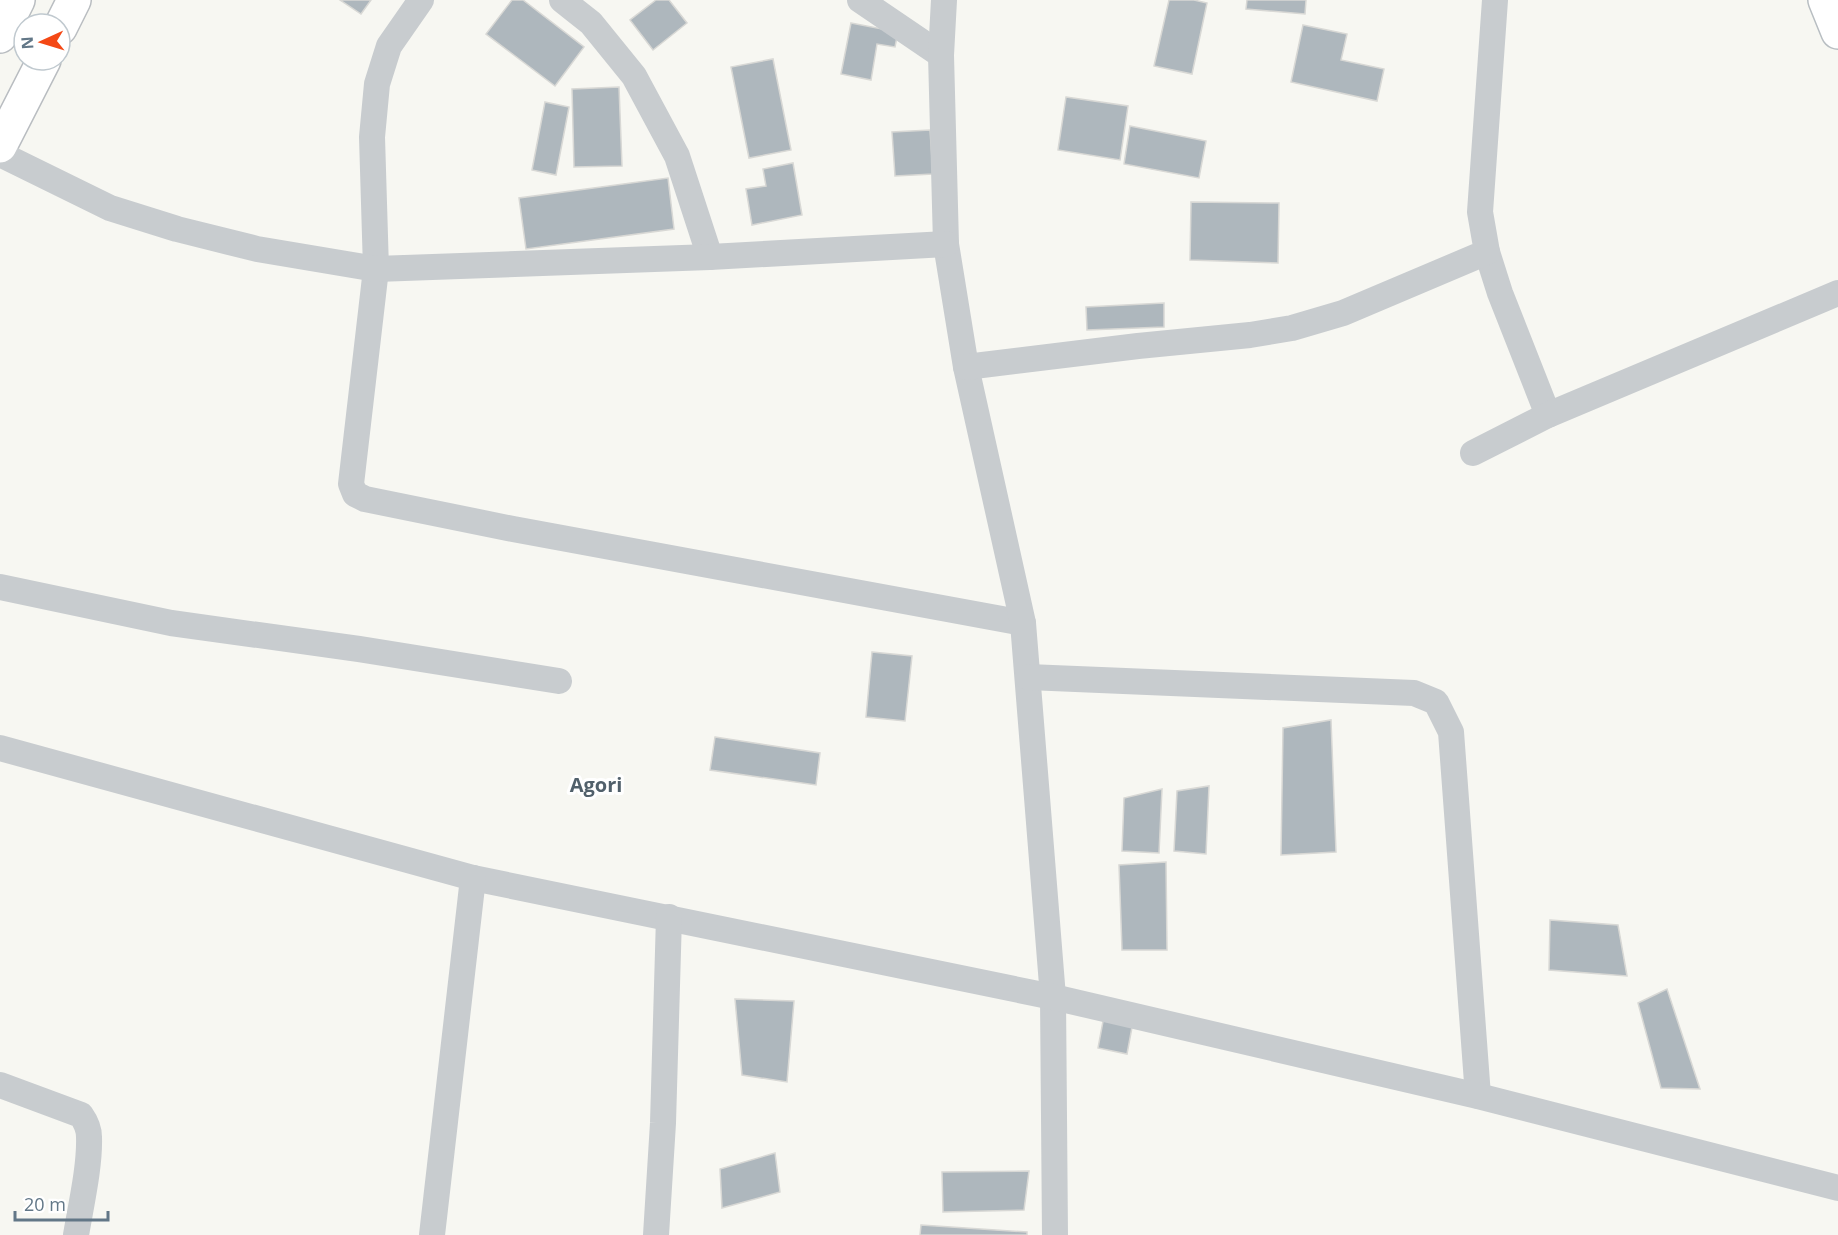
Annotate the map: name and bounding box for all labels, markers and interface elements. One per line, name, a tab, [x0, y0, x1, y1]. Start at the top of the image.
north arrow	[12, 12, 72, 72]
text: N	[16, 36, 38, 50]
district label: Agori	[570, 771, 622, 798]
scale bar	[15, 1184, 108, 1222]
text: 20 m	[24, 1192, 66, 1216]

